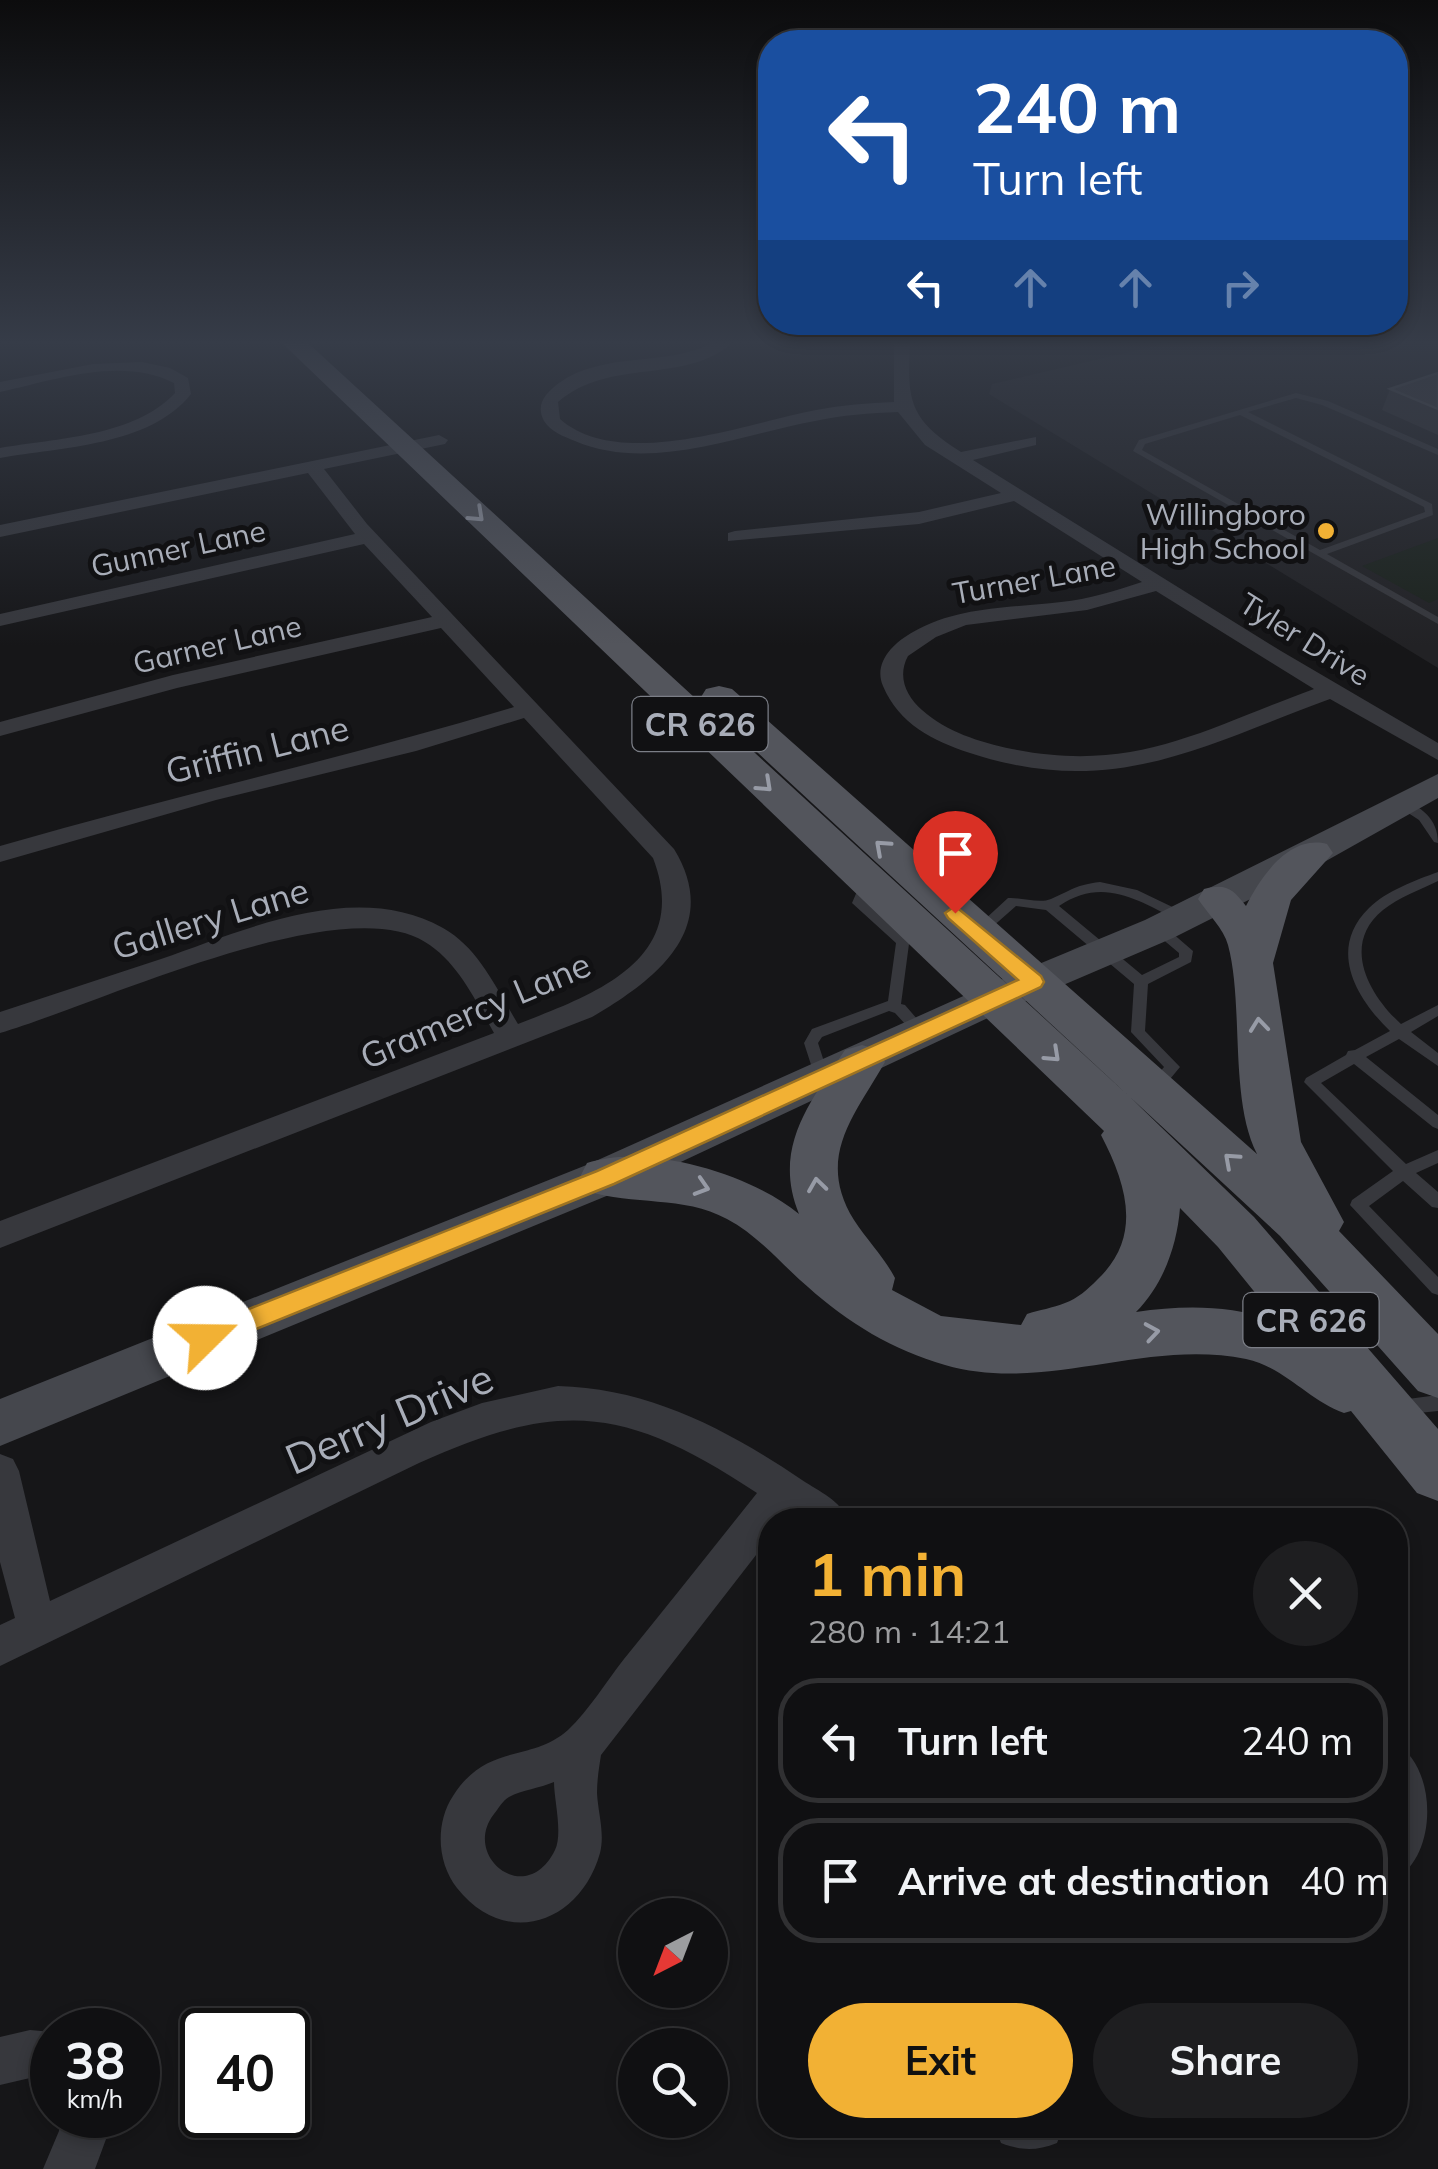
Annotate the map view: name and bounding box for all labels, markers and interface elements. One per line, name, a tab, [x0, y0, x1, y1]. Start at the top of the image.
text: 240 m	[973, 63, 1181, 151]
icon: left	[808, 70, 938, 200]
text: Turn left	[973, 150, 1142, 206]
icon: left	[898, 260, 953, 315]
icon: ahead	[1003, 260, 1058, 315]
icon: ahead	[1108, 260, 1163, 315]
icon: right	[1213, 260, 1268, 315]
place label: Willingboro High School	[1140, 495, 1306, 567]
one-way arrow	[465, 503, 484, 521]
street label: Gunner Lane	[87, 511, 269, 585]
marker: Willingboro High School	[1315, 520, 1337, 542]
street label: Turner Lane	[949, 546, 1119, 612]
street label: Tyler Drive	[1233, 584, 1377, 694]
street label: Garner Lane	[129, 606, 305, 682]
road number: CR 626	[632, 697, 768, 751]
street label: Griffin Lane	[161, 705, 353, 793]
one-way arrow	[754, 773, 772, 791]
pin	[913, 811, 998, 914]
icon: arrive	[928, 826, 983, 881]
one-way arrow	[875, 841, 894, 859]
street label: Gallery Lane	[106, 867, 314, 969]
street label: Gramercy Lane	[353, 942, 597, 1078]
one-way arrow	[1249, 1017, 1270, 1033]
one-way arrow	[1041, 1043, 1060, 1061]
one-way arrow	[1224, 1154, 1243, 1172]
one-way arrow	[692, 1175, 709, 1196]
one-way arrow	[807, 1177, 828, 1193]
position arrow	[153, 1286, 257, 1390]
road number: CR 626	[1244, 1293, 1378, 1347]
one-way arrow	[1143, 1323, 1160, 1344]
street label: Derry Drive	[277, 1350, 501, 1486]
text: 1 min	[808, 1536, 966, 1611]
button: close	[1253, 1541, 1358, 1646]
text: 280 m · 14:21	[808, 1611, 1010, 1651]
icon: left	[813, 1713, 868, 1768]
text: Turn left	[898, 1717, 1048, 1765]
text: 240 m	[1241, 1717, 1353, 1765]
icon: arrive	[813, 1853, 868, 1908]
text: Arrive at destination	[898, 1857, 1270, 1905]
text: 40 m	[1300, 1857, 1389, 1905]
north arrow	[618, 1898, 728, 2008]
map controls	[618, 1898, 728, 2138]
button: Exit	[808, 2003, 1073, 2118]
button: Share	[1093, 2003, 1358, 2118]
speed limit sign: 40	[180, 2008, 310, 2138]
button: search	[618, 2028, 728, 2138]
text: 38	[65, 2029, 125, 2092]
text: km/h	[67, 2083, 123, 2114]

